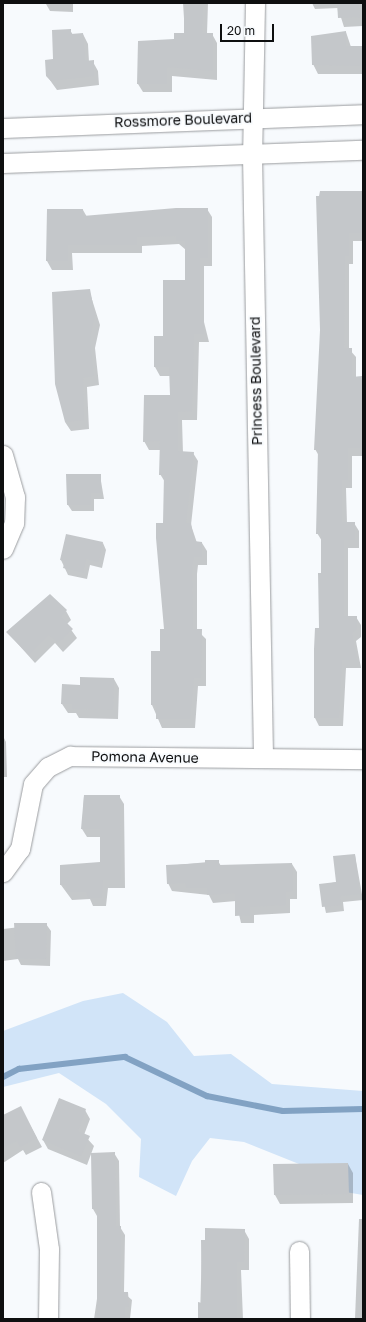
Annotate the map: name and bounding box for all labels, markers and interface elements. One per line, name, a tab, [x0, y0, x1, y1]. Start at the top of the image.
scale bar	[222, 16, 276, 42]
text: 20 m	[227, 23, 255, 38]
street label: Rossmore Boulevard	[114, 109, 252, 131]
street label: Princess Boulevard	[246, 316, 266, 446]
street label: Pomona Avenue	[91, 748, 199, 766]

